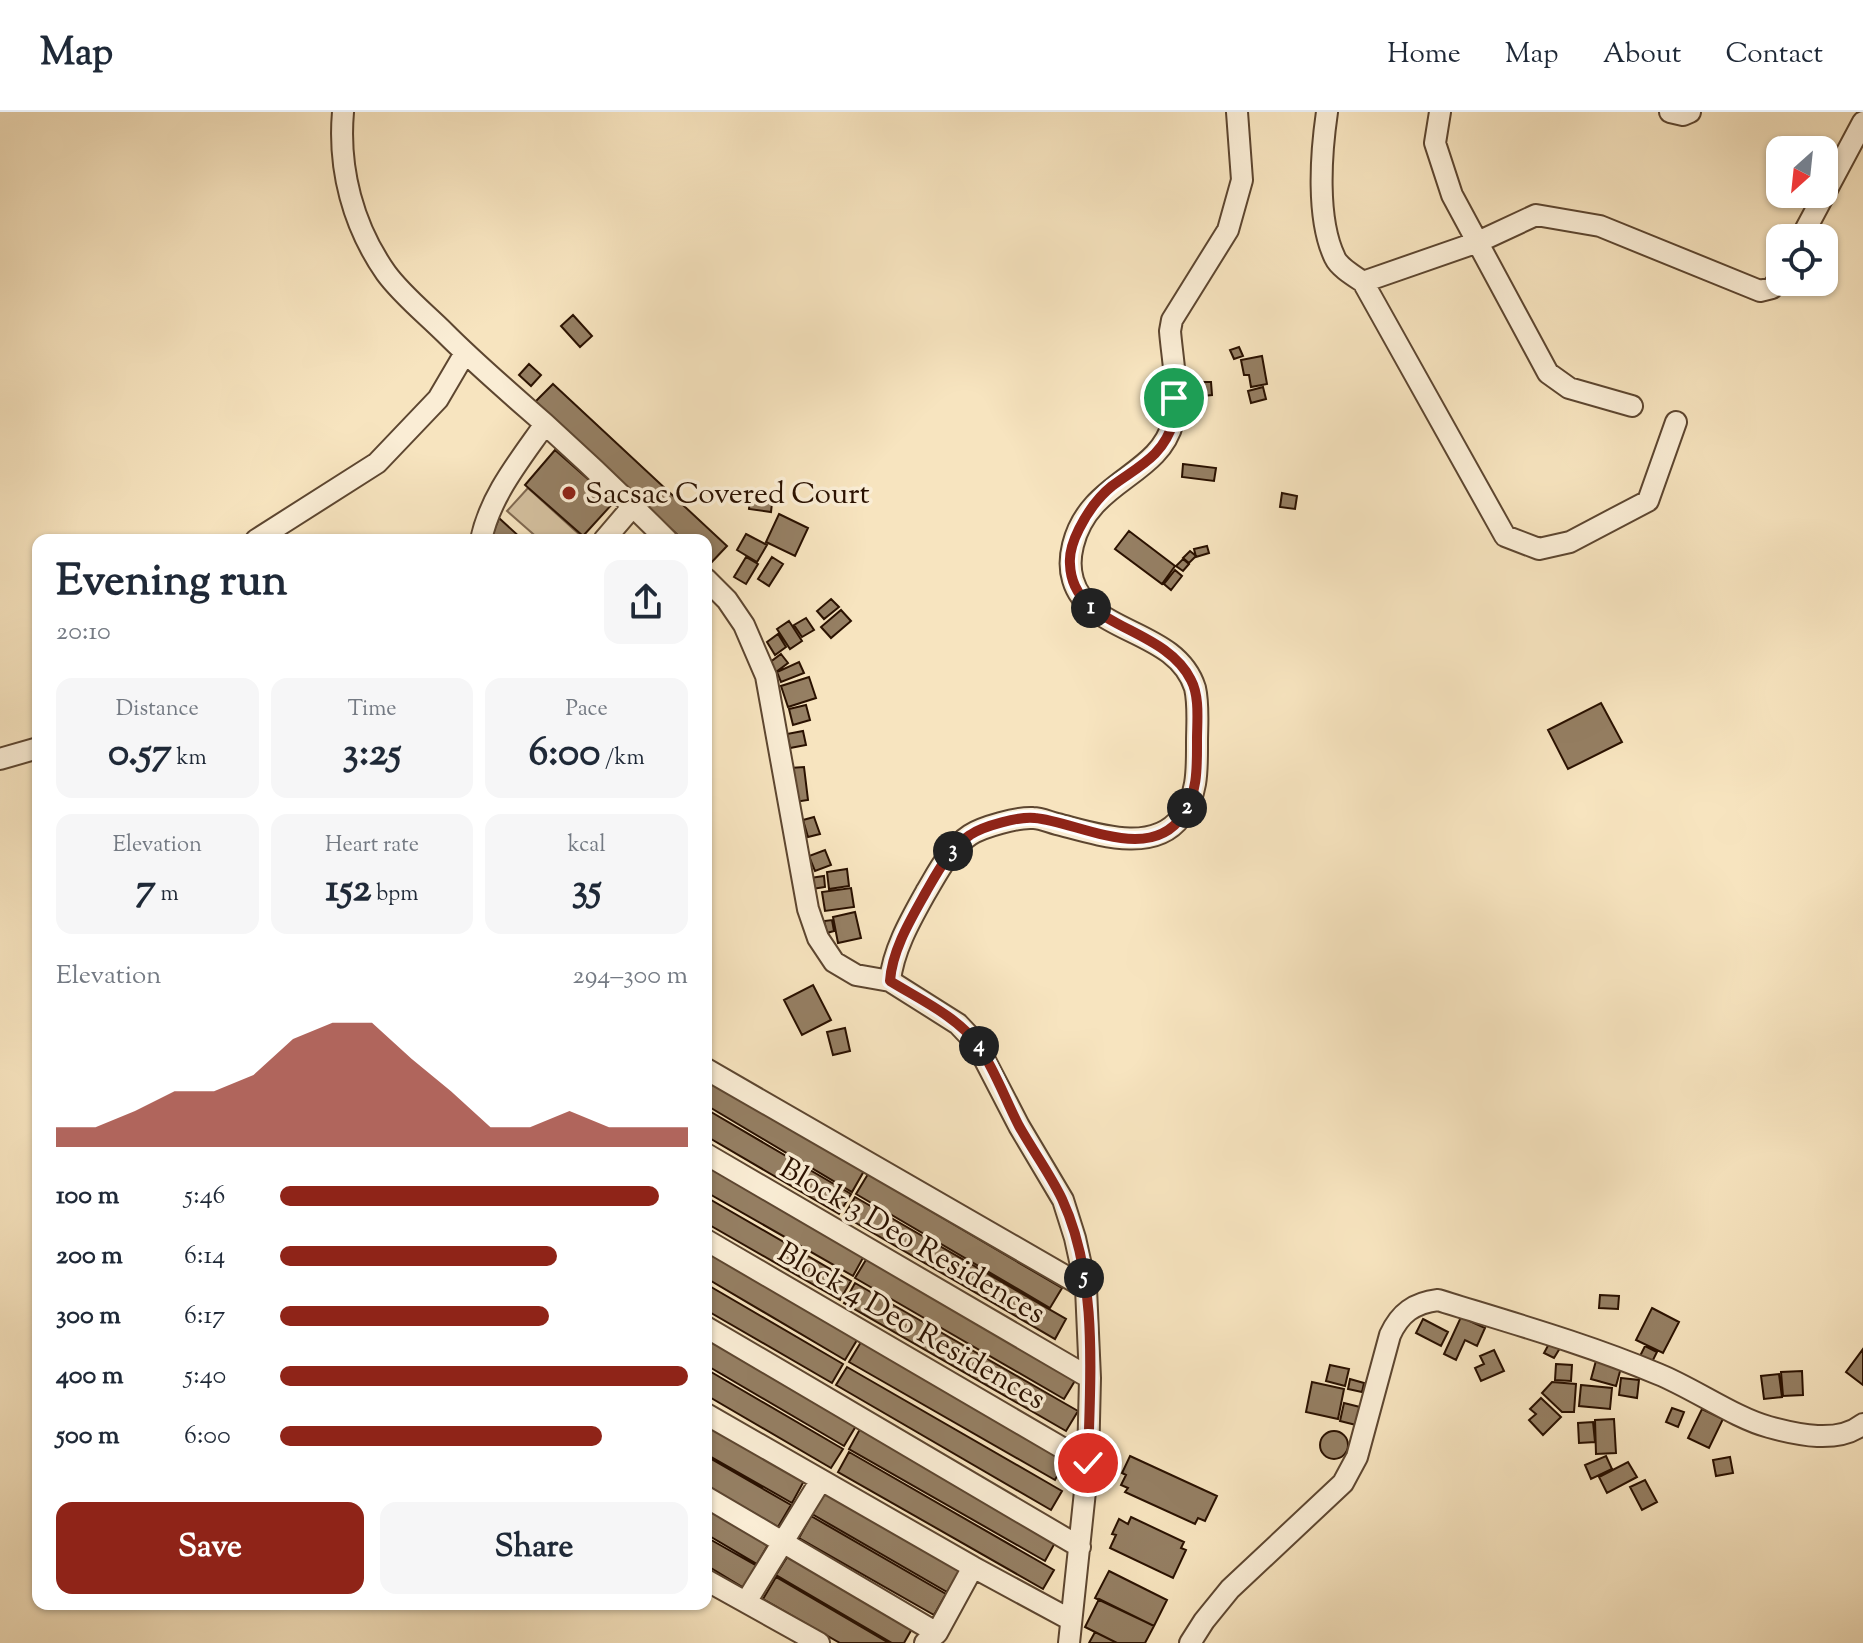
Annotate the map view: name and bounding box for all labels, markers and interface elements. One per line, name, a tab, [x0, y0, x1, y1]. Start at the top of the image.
text: Map	[40, 28, 113, 82]
text: Home	[1387, 35, 1461, 75]
text: Map	[1505, 35, 1559, 75]
text: About	[1603, 35, 1681, 75]
text: Contact	[1725, 35, 1823, 75]
north arrow	[1766, 136, 1838, 208]
map controls	[1766, 136, 1838, 296]
button: locate	[1766, 224, 1838, 296]
pin	[1140, 364, 1208, 432]
icon: arrive	[1152, 376, 1196, 420]
place label: Sacsac Covered Court	[585, 474, 870, 517]
marker: Sacsac Covered Court	[560, 484, 578, 502]
text: Evening run	[56, 552, 288, 615]
button: share	[604, 560, 688, 644]
pin: 1	[1071, 588, 1111, 628]
text: 1	[1087, 592, 1095, 624]
text: 20:10	[56, 614, 111, 651]
text: Distance	[116, 694, 199, 726]
text: Time	[348, 694, 396, 726]
text: Pace	[566, 694, 608, 726]
text: 0.57	[108, 726, 172, 783]
text: 3:25	[343, 726, 401, 783]
text: 6:00	[529, 726, 600, 783]
text: km	[172, 743, 207, 775]
text: /km	[600, 743, 645, 775]
pin: 2	[1167, 788, 1207, 828]
text: 2	[1182, 792, 1192, 824]
text: Elevation	[113, 830, 202, 862]
text: Heart rate	[325, 830, 419, 862]
text: kcal	[568, 830, 606, 862]
pin: 3	[933, 831, 973, 871]
text: 3	[949, 835, 957, 867]
text: 7	[136, 862, 156, 919]
text: 152	[326, 862, 372, 919]
text: 35	[572, 862, 602, 919]
text: m	[156, 879, 179, 911]
text: bpm	[372, 879, 418, 911]
text: Elevation	[56, 958, 161, 995]
text: 294–300 m	[573, 958, 688, 995]
pin: 4	[959, 1026, 999, 1066]
text: 4	[973, 1030, 985, 1062]
street label: Block 3 Deo Residences	[771, 1148, 1053, 1336]
text: 100 m	[56, 1178, 119, 1215]
text: 5:46	[184, 1178, 225, 1215]
street label: Block 4 Deo Residences	[769, 1233, 1053, 1422]
text: 200 m	[56, 1238, 123, 1275]
text: 6:14	[184, 1238, 225, 1275]
pin: 5	[1064, 1258, 1104, 1298]
text: 5	[1080, 1262, 1088, 1294]
text: 300 m	[56, 1298, 121, 1335]
text: 6:17	[184, 1298, 225, 1335]
text: 400 m	[56, 1358, 123, 1395]
text: 5:40	[184, 1358, 226, 1395]
text: 500 m	[56, 1418, 119, 1455]
text: 6:00	[184, 1418, 231, 1455]
pin	[1054, 1429, 1122, 1497]
icon: check	[1066, 1441, 1110, 1485]
button: Save	[56, 1502, 364, 1594]
button: Share	[380, 1502, 688, 1594]

